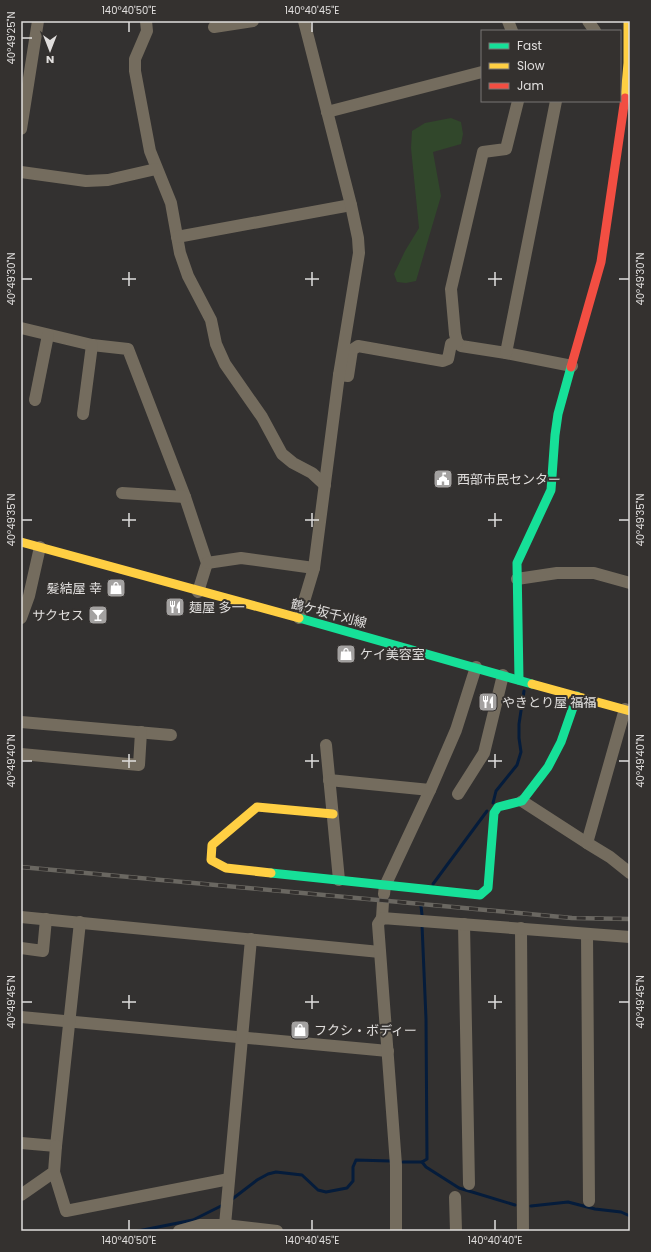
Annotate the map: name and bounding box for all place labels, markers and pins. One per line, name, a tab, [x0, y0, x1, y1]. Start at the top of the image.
public building icon: 西部市民センター	[432, 468, 454, 490]
place label: 西部市民センター	[457, 470, 561, 489]
shop icon: 髪結屋 幸	[105, 577, 127, 599]
place label: 髪結屋 幸	[47, 579, 102, 598]
restaurant icon: 麺屋 多一	[164, 596, 186, 618]
place label: 麺屋 多一	[189, 598, 244, 617]
bar icon: サクセス	[87, 604, 109, 626]
place label: サクセス	[32, 606, 84, 625]
shop icon: ケイ美容室	[335, 643, 357, 665]
place label: ケイ美容室	[360, 645, 425, 664]
restaurant icon: やきとり屋 福福	[477, 691, 499, 713]
place label: やきとり屋 福福	[502, 693, 596, 712]
shop icon: フクシ・ボディー	[289, 1019, 311, 1041]
place label: フクシ・ボディー	[314, 1021, 417, 1040]

